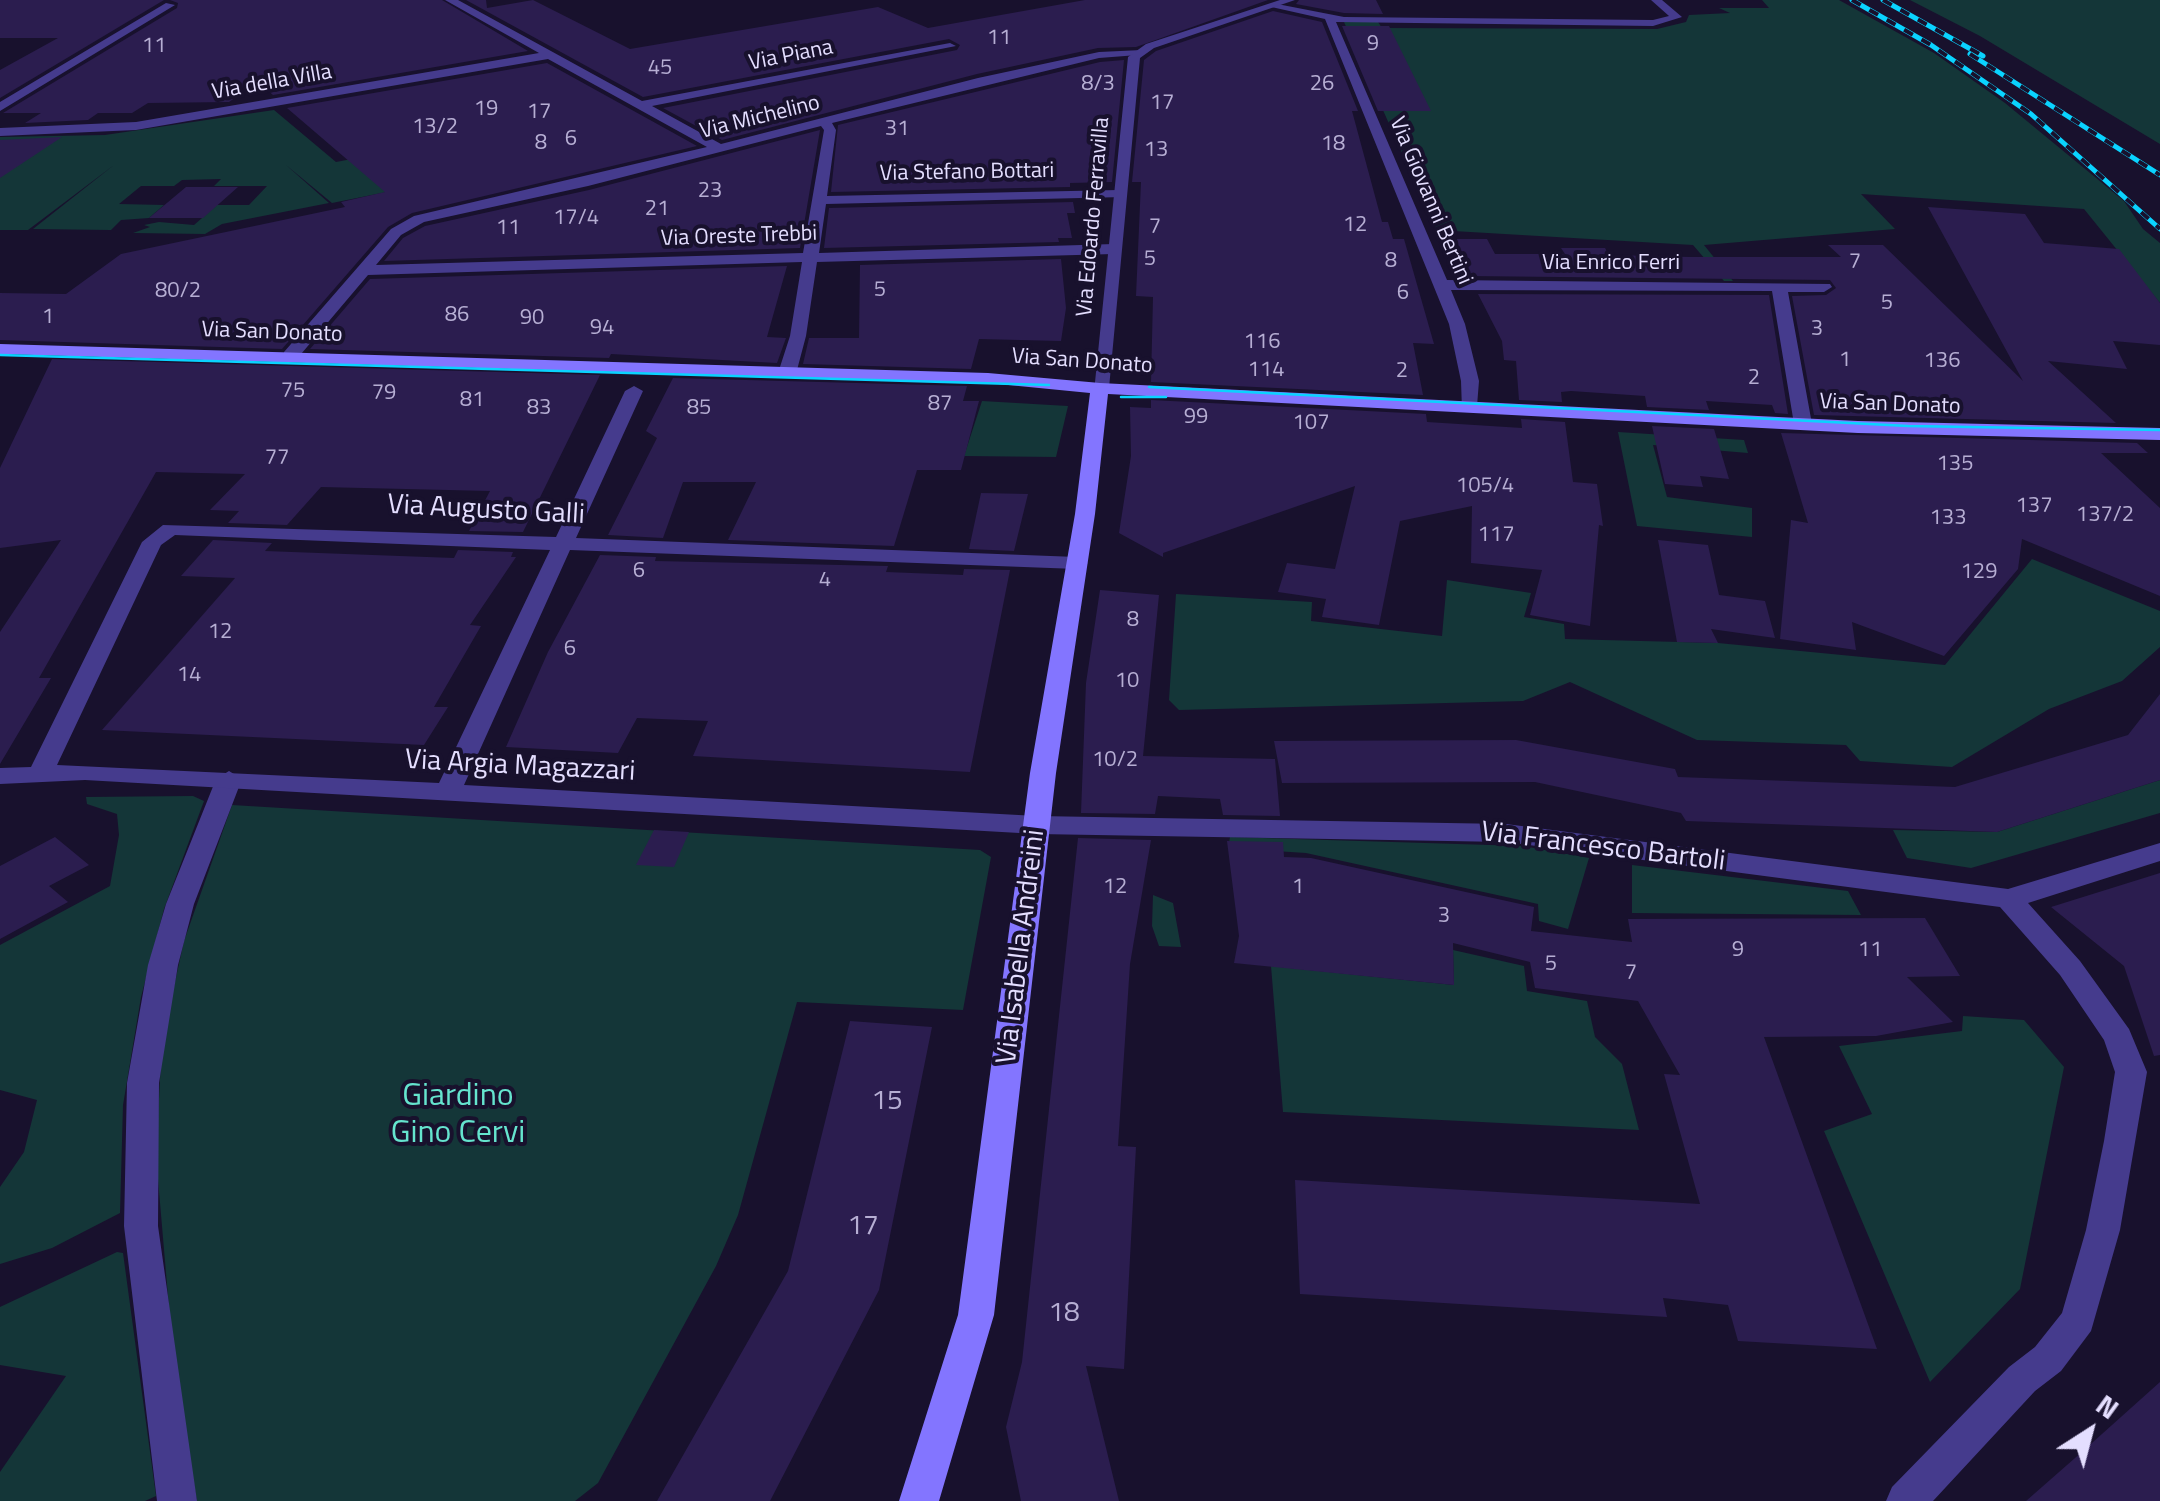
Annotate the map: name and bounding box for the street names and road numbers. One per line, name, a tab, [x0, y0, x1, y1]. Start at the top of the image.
street label: Via Piana	[747, 35, 835, 77]
street label: Via della Villa	[210, 59, 334, 107]
street label: Via Michelino	[697, 90, 823, 146]
street label: Via Giovanni Bertini	[1383, 113, 1477, 289]
street label: Via Edoardo Ferravilla	[1072, 116, 1116, 318]
street label: Via Stefano Bottari	[879, 158, 1055, 188]
street label: Via Oreste Trebbi	[660, 221, 818, 253]
street label: Via Enrico Ferri	[1542, 251, 1680, 277]
street label: Via San Donato	[201, 317, 343, 349]
street label: Via San Donato	[1011, 344, 1153, 380]
street label: Via San Donato	[1819, 389, 1961, 421]
street label: Via Augusto Galli	[386, 489, 586, 533]
street label: Via Argia Magazzari	[404, 744, 636, 790]
street label: Via Francesco Bartoli	[1479, 816, 1727, 880]
street label: Via Isabella Andreini	[991, 828, 1053, 1066]

